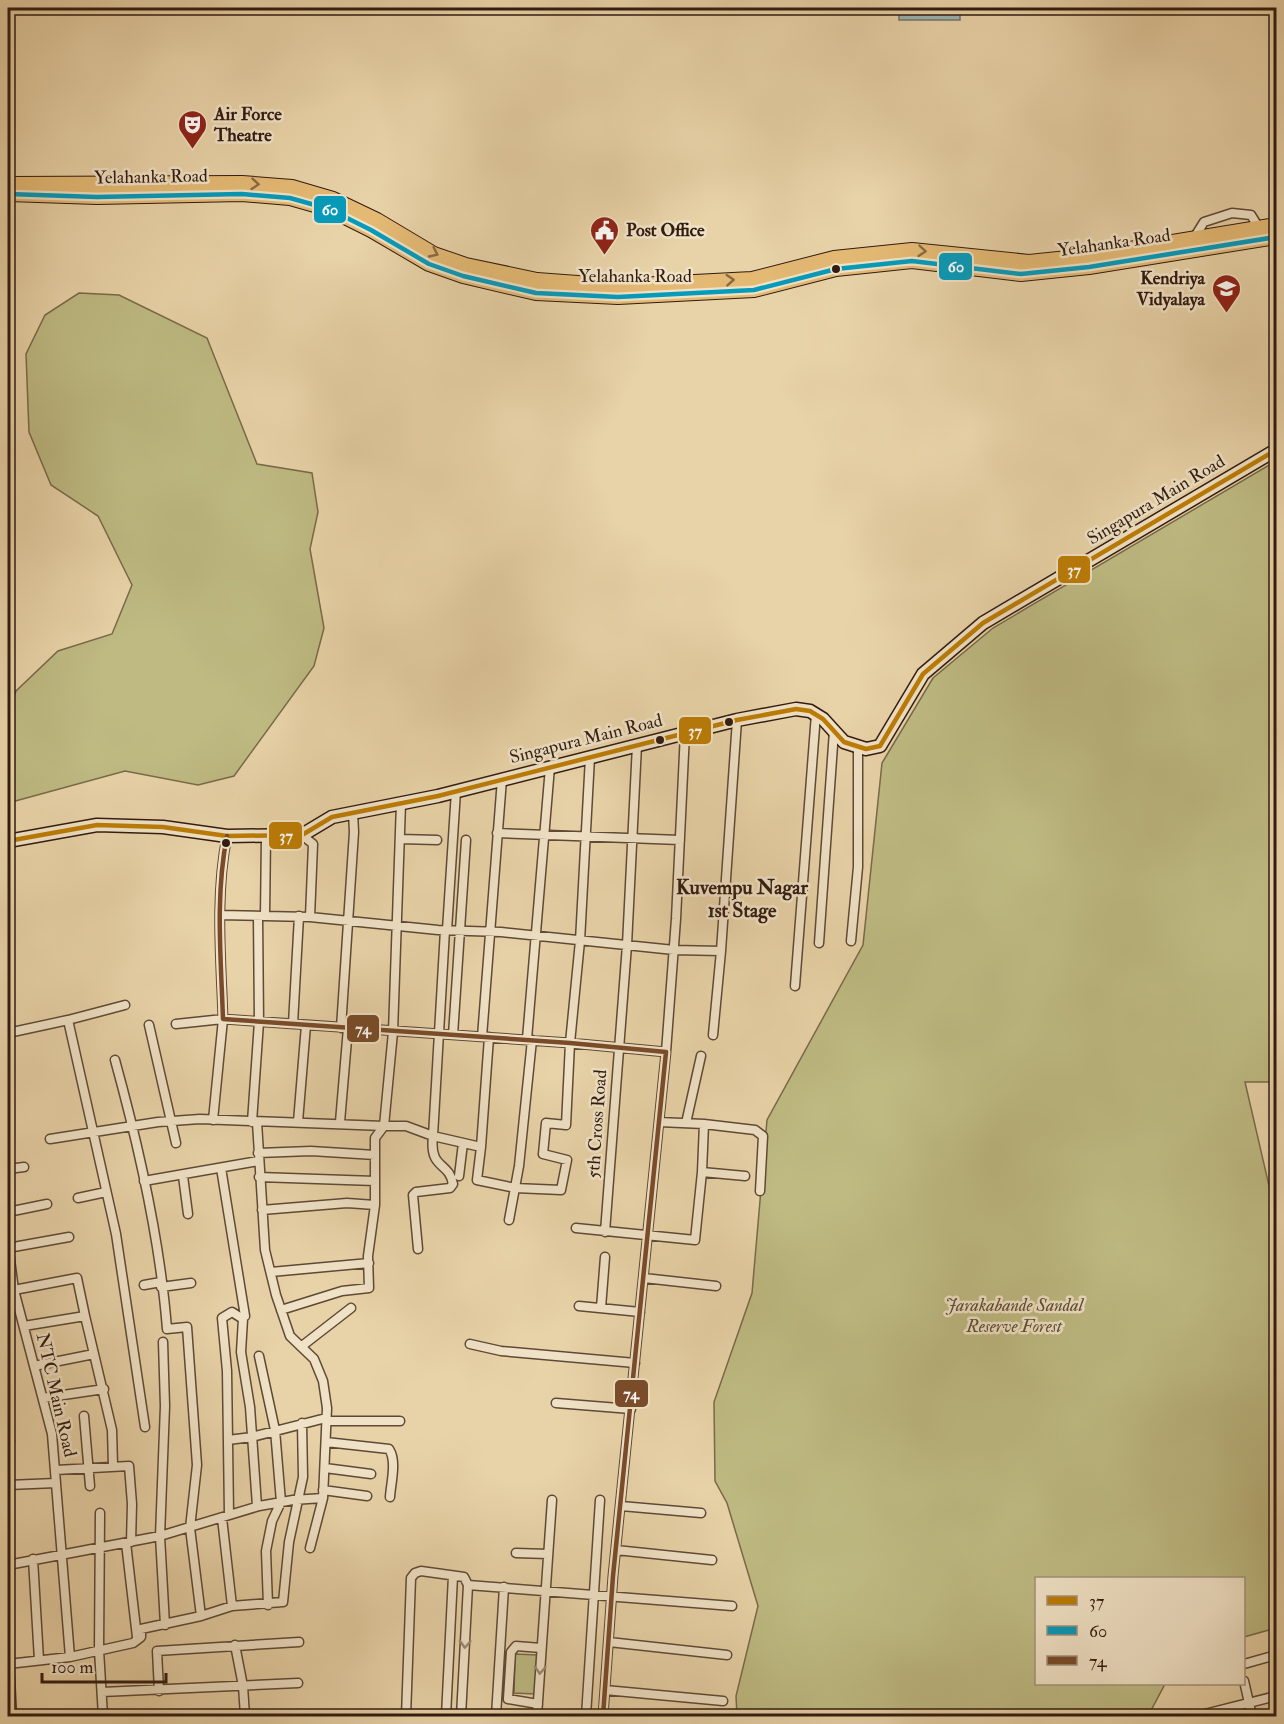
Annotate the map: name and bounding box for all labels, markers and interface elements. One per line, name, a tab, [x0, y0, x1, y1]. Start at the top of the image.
place label: Air Force Theatre	[213, 103, 282, 147]
theatre icon: Air Force Theatre	[177, 108, 209, 150]
street label: Yelahanka Road	[94, 165, 208, 189]
one-way arrow	[250, 177, 259, 190]
line badge: 60	[313, 195, 347, 224]
text: 60	[322, 200, 338, 220]
public building icon: Post Office	[589, 214, 621, 256]
place label: Post Office	[626, 219, 705, 242]
street label: Yelahanka Road	[1056, 224, 1172, 262]
one-way arrow	[917, 244, 927, 257]
one-way arrow	[428, 245, 439, 257]
line badge: 60	[938, 252, 973, 281]
text: 60	[948, 257, 964, 277]
unlabelled marker	[830, 263, 842, 275]
street label: Yelahanka Road	[578, 265, 692, 288]
place label: Kendriya Vidyalaya	[1135, 267, 1206, 311]
school or university icon: Kendriya Vidyalaya	[1210, 272, 1242, 314]
one-way arrow	[726, 274, 735, 287]
street label: Singapura Main Road	[1083, 450, 1229, 550]
line badge: 37	[1057, 555, 1091, 584]
text: 37	[1067, 560, 1081, 580]
street label: Singapura Main Road	[507, 709, 665, 769]
line badge: 37	[678, 716, 712, 745]
unlabelled marker	[723, 716, 735, 728]
text: 37	[688, 721, 702, 741]
unlabelled marker	[654, 734, 666, 746]
line badge: 37	[268, 821, 303, 850]
text: 37	[279, 826, 293, 846]
unlabelled marker	[220, 837, 232, 849]
district label: Kuvempu Nagar 1st Stage	[676, 875, 809, 924]
line badge: 74	[346, 1014, 380, 1043]
text: 74	[355, 1019, 372, 1039]
street label: 5th Cross Road	[582, 1069, 612, 1179]
park label: Jarakabande Sandal Reserve Forest	[945, 1294, 1085, 1338]
street label: NTC Main Road	[31, 1331, 81, 1459]
line badge: 74	[614, 1379, 649, 1408]
text: 74	[623, 1384, 640, 1404]
legend	[1035, 1577, 1245, 1685]
text: 37	[1089, 1590, 1104, 1613]
text: 60	[1089, 1620, 1107, 1643]
one-way arrow	[459, 1639, 472, 1648]
scale bar	[42, 1646, 166, 1684]
text: 74	[1089, 1650, 1108, 1673]
text: 100 m	[51, 1656, 94, 1679]
one-way arrow	[534, 1665, 547, 1674]

